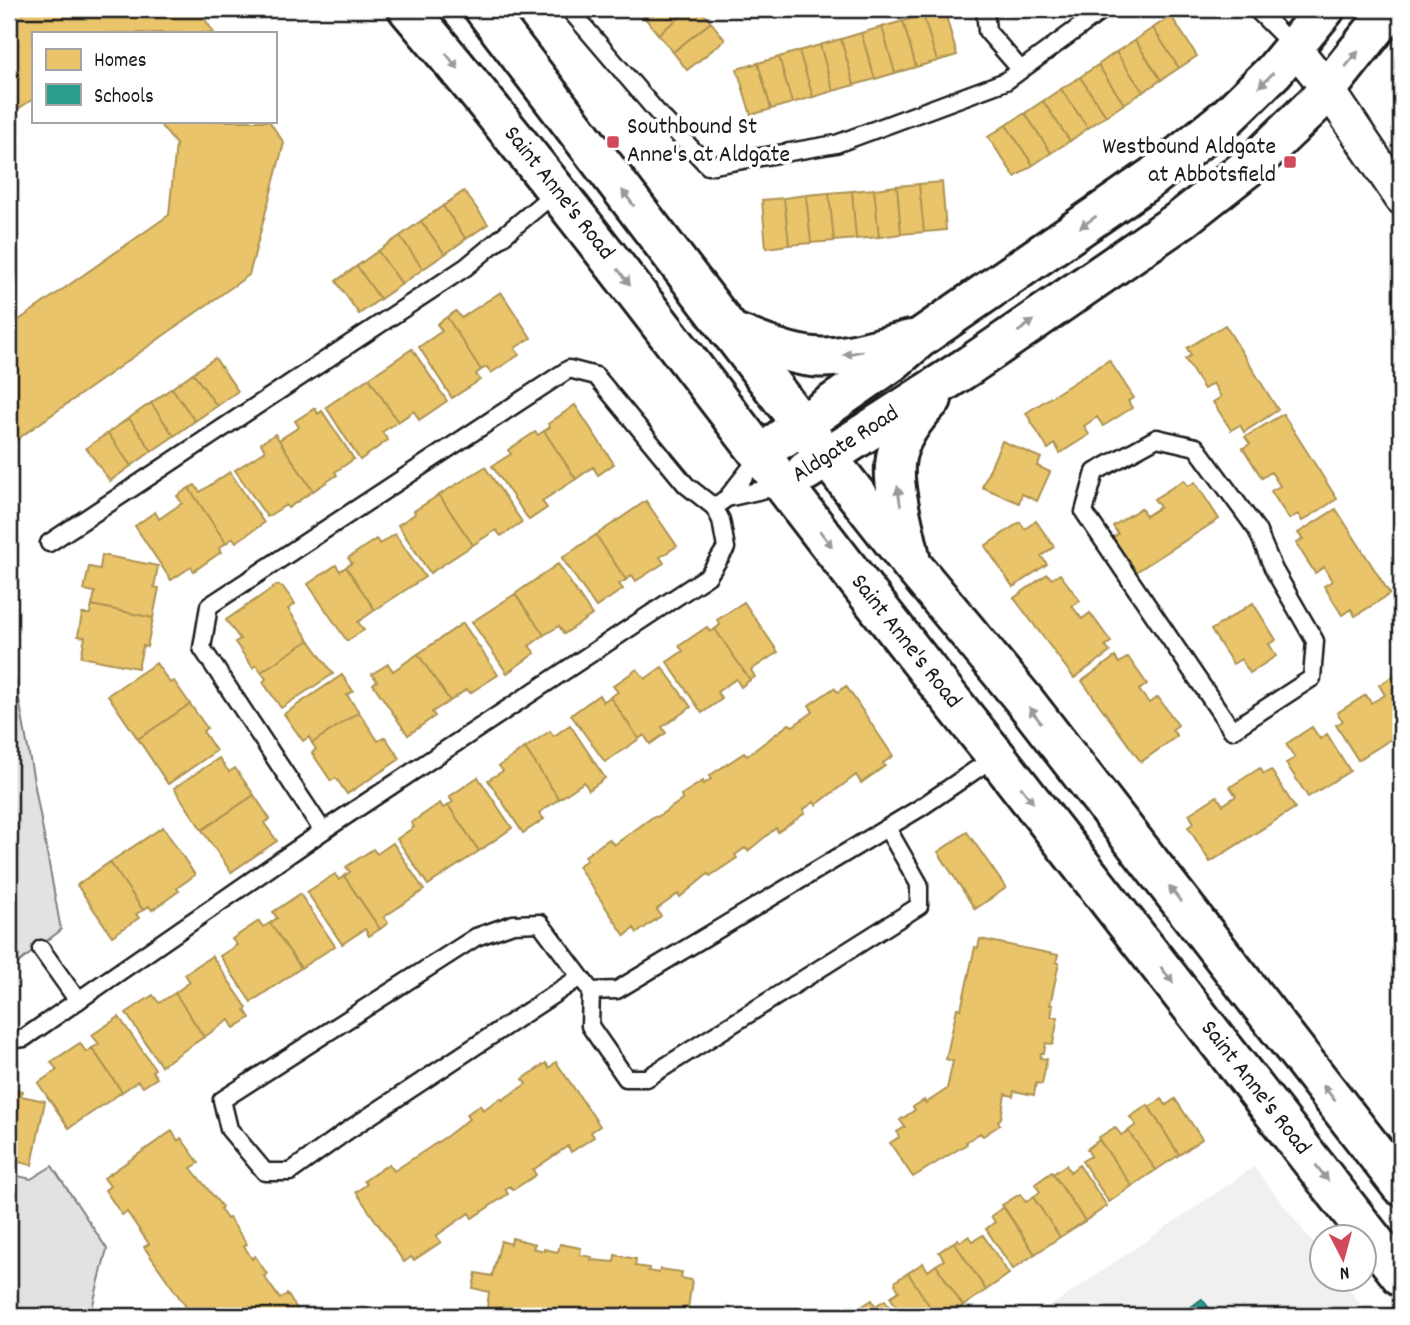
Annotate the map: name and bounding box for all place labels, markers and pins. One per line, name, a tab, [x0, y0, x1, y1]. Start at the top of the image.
place label: Southbound St Anne's at Aldgate	[627, 111, 790, 173]
place label: Westbound Aldgate at Abbotsfield	[1102, 131, 1276, 193]
marker: Southbound St Anne's at Aldgate	[605, 134, 621, 150]
marker: Westbound Aldgate at Abbotsfield	[1282, 154, 1298, 170]

